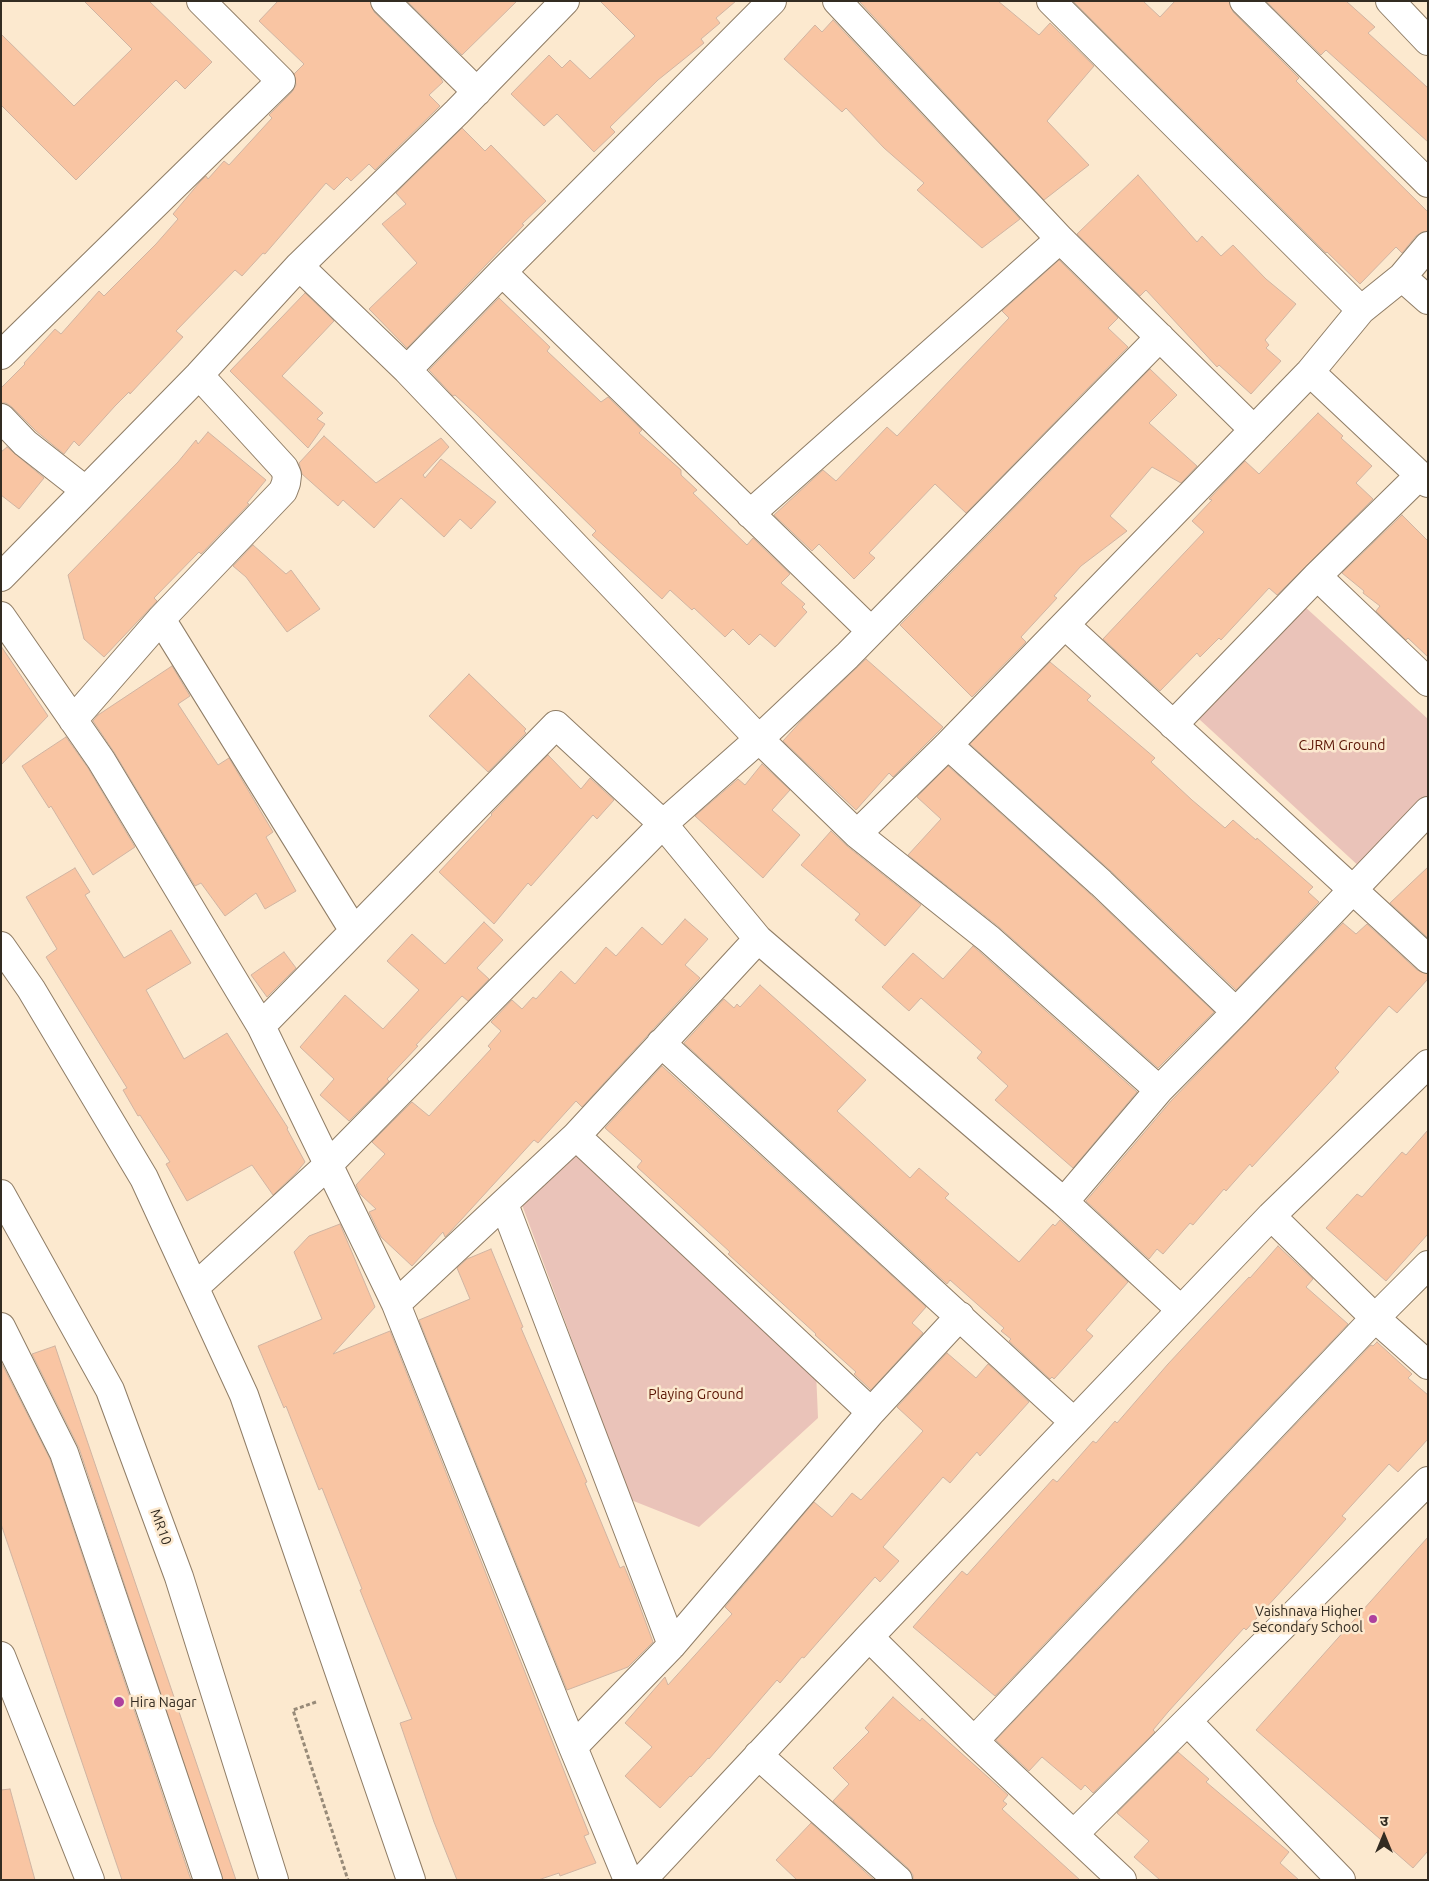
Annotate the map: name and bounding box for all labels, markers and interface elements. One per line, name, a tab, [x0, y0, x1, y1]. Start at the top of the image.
park label: CJRM Ground	[1299, 737, 1385, 753]
park label: Playing Ground	[648, 1386, 744, 1402]
street label: MR10	[147, 1507, 175, 1547]
place label: Vaishnava Higher Secondary School	[1252, 1603, 1363, 1635]
marker: Vaishnava Higher Secondary School	[1367, 1613, 1379, 1625]
place label: Hira Nagar	[130, 1694, 197, 1710]
marker: Hira Nagar	[112, 1695, 126, 1709]
north arrow	[1359, 1811, 1409, 1861]
text: उ	[1380, 1813, 1388, 1829]

